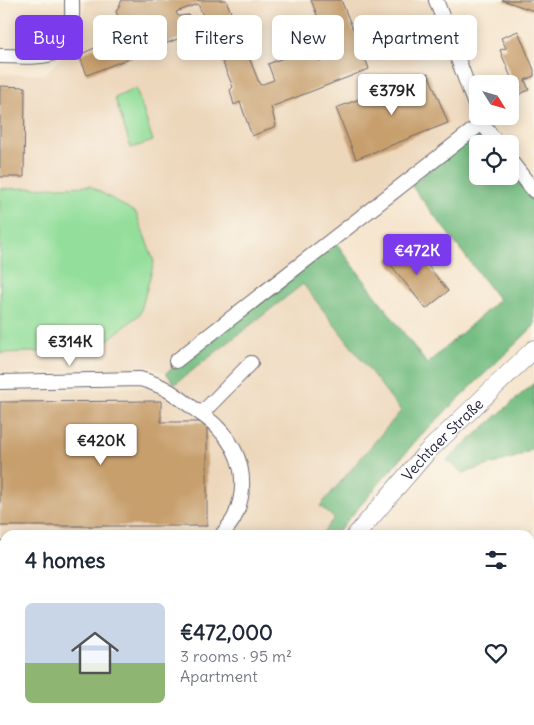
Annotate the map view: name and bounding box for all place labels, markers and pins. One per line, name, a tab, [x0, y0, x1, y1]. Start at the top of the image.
pin: €379K	[357, 74, 427, 116]
pin: €472K	[382, 234, 452, 276]
pin: €314K	[35, 324, 105, 367]
pin: €420K	[66, 424, 136, 466]

